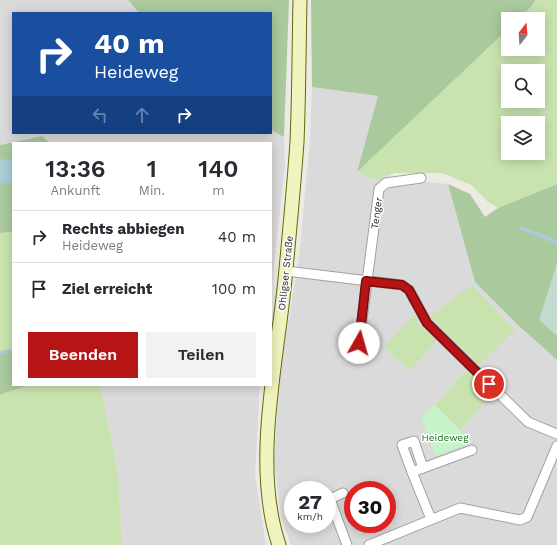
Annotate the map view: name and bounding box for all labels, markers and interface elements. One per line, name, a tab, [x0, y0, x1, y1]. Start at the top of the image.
north arrow	[501, 12, 545, 56]
map controls	[501, 12, 545, 160]
text: 40 m	[94, 27, 164, 60]
icon: right	[28, 28, 80, 80]
text: Heideweg	[94, 61, 178, 82]
button: search	[501, 64, 545, 108]
icon: left	[89, 104, 111, 126]
icon: ahead	[131, 104, 153, 126]
icon: right	[173, 104, 195, 126]
button: layers	[501, 116, 545, 160]
text: 13:36	[45, 155, 105, 183]
text: 1	[147, 155, 157, 183]
text: 140	[198, 155, 239, 183]
text: Ankunft	[50, 183, 100, 198]
text: Min.	[139, 183, 165, 198]
text: m	[212, 183, 225, 198]
street label: Tenger	[369, 196, 384, 230]
text: Rechts abbiegen	[62, 220, 184, 238]
icon: right	[28, 226, 50, 248]
text: 40 m	[218, 228, 256, 246]
street label: Ohligser Straße	[276, 235, 295, 311]
text: Heideweg	[62, 238, 123, 253]
icon: arrive	[28, 278, 50, 300]
text: Ziel erreicht	[62, 280, 152, 298]
text: 100 m	[212, 280, 256, 298]
position arrow	[338, 322, 380, 364]
button: Beenden	[28, 332, 138, 378]
button: Teilen	[146, 332, 256, 378]
pin	[472, 367, 506, 401]
icon: arrive	[478, 373, 500, 395]
park label: Heideweg	[422, 432, 469, 443]
speed limit sign: 30	[344, 481, 396, 533]
text: 27	[298, 490, 322, 514]
text: km/h	[297, 511, 323, 522]

